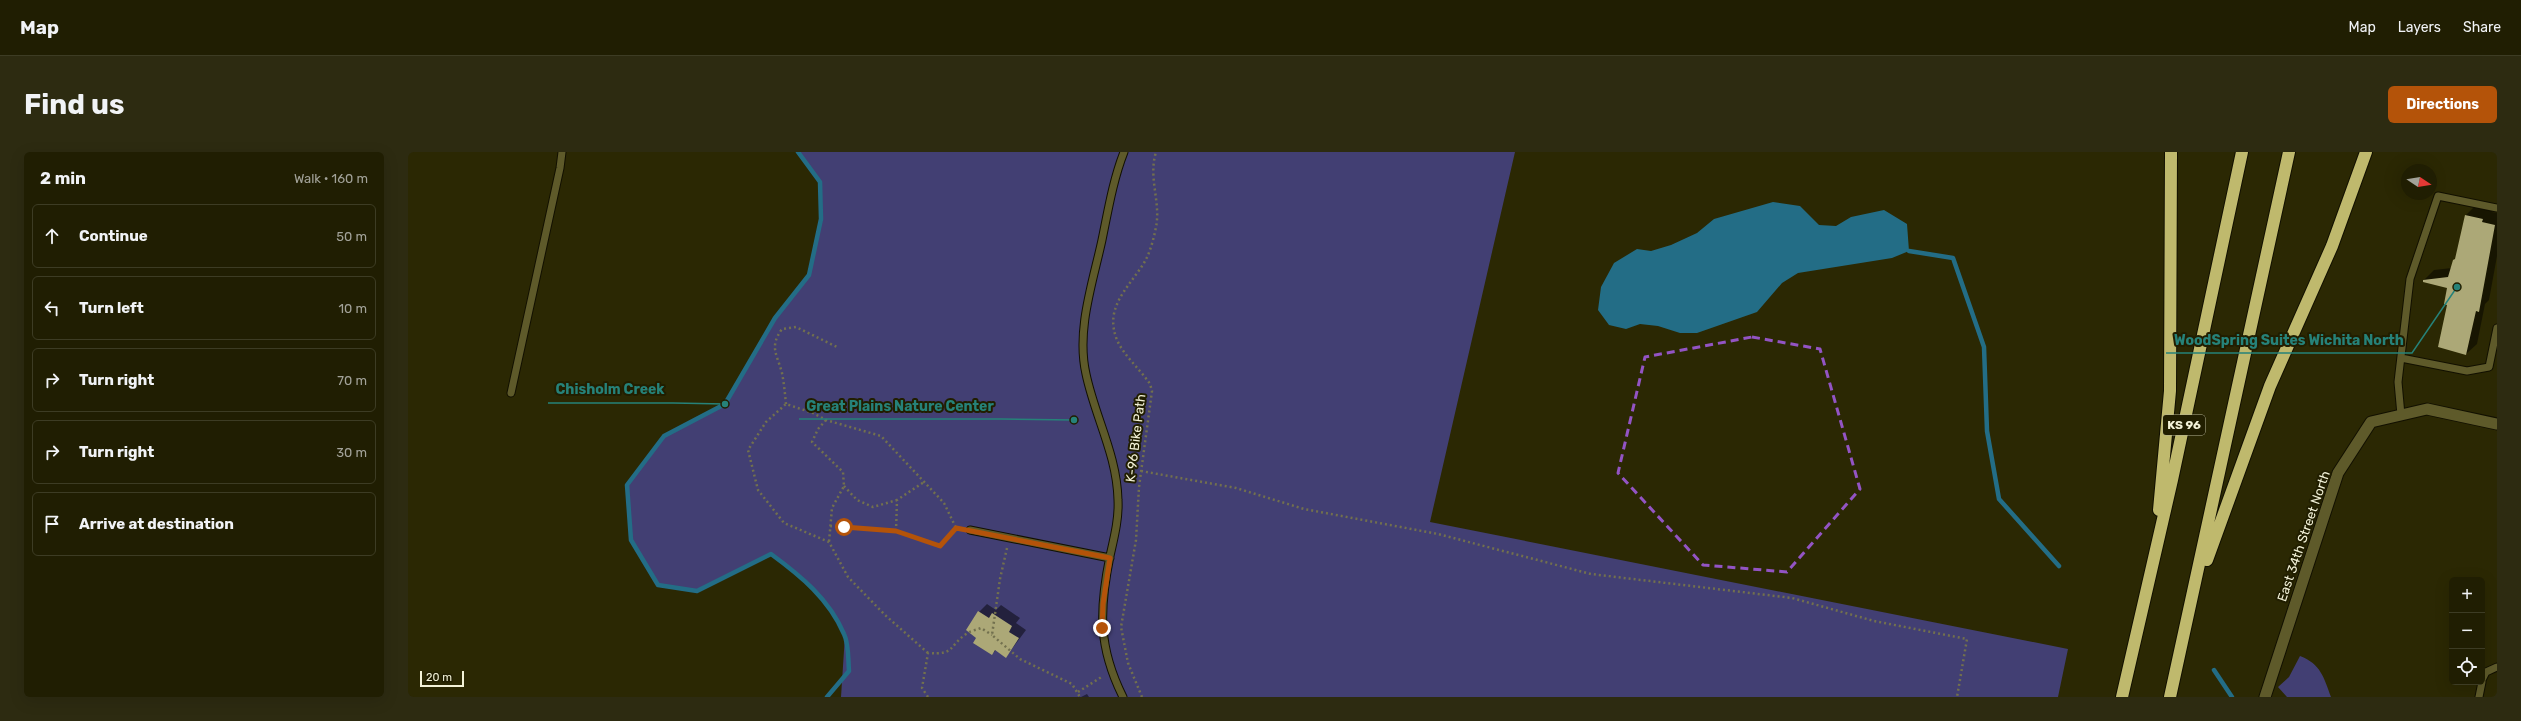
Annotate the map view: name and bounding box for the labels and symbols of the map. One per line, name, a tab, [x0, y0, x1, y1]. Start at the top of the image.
north arrow	[2401, 164, 2437, 200]
callout: WoodSpring Suites Wichita North	[2166, 327, 2412, 353]
text: WoodSpring Suites Wichita North	[2174, 332, 2404, 349]
callout: Chisholm Creek	[548, 377, 673, 403]
text: Chisholm Creek	[555, 381, 665, 398]
callout: Great Plains Nature Center	[799, 393, 1002, 419]
street label: K-96 Bike Path	[1123, 393, 1148, 483]
text: Great Plains Nature Center	[806, 398, 994, 415]
road number: KS 96	[2163, 415, 2205, 435]
street label: East 34th Street North	[2274, 469, 2333, 603]
route start	[835, 518, 853, 536]
route end	[1093, 619, 1111, 637]
scale bar	[420, 669, 464, 688]

